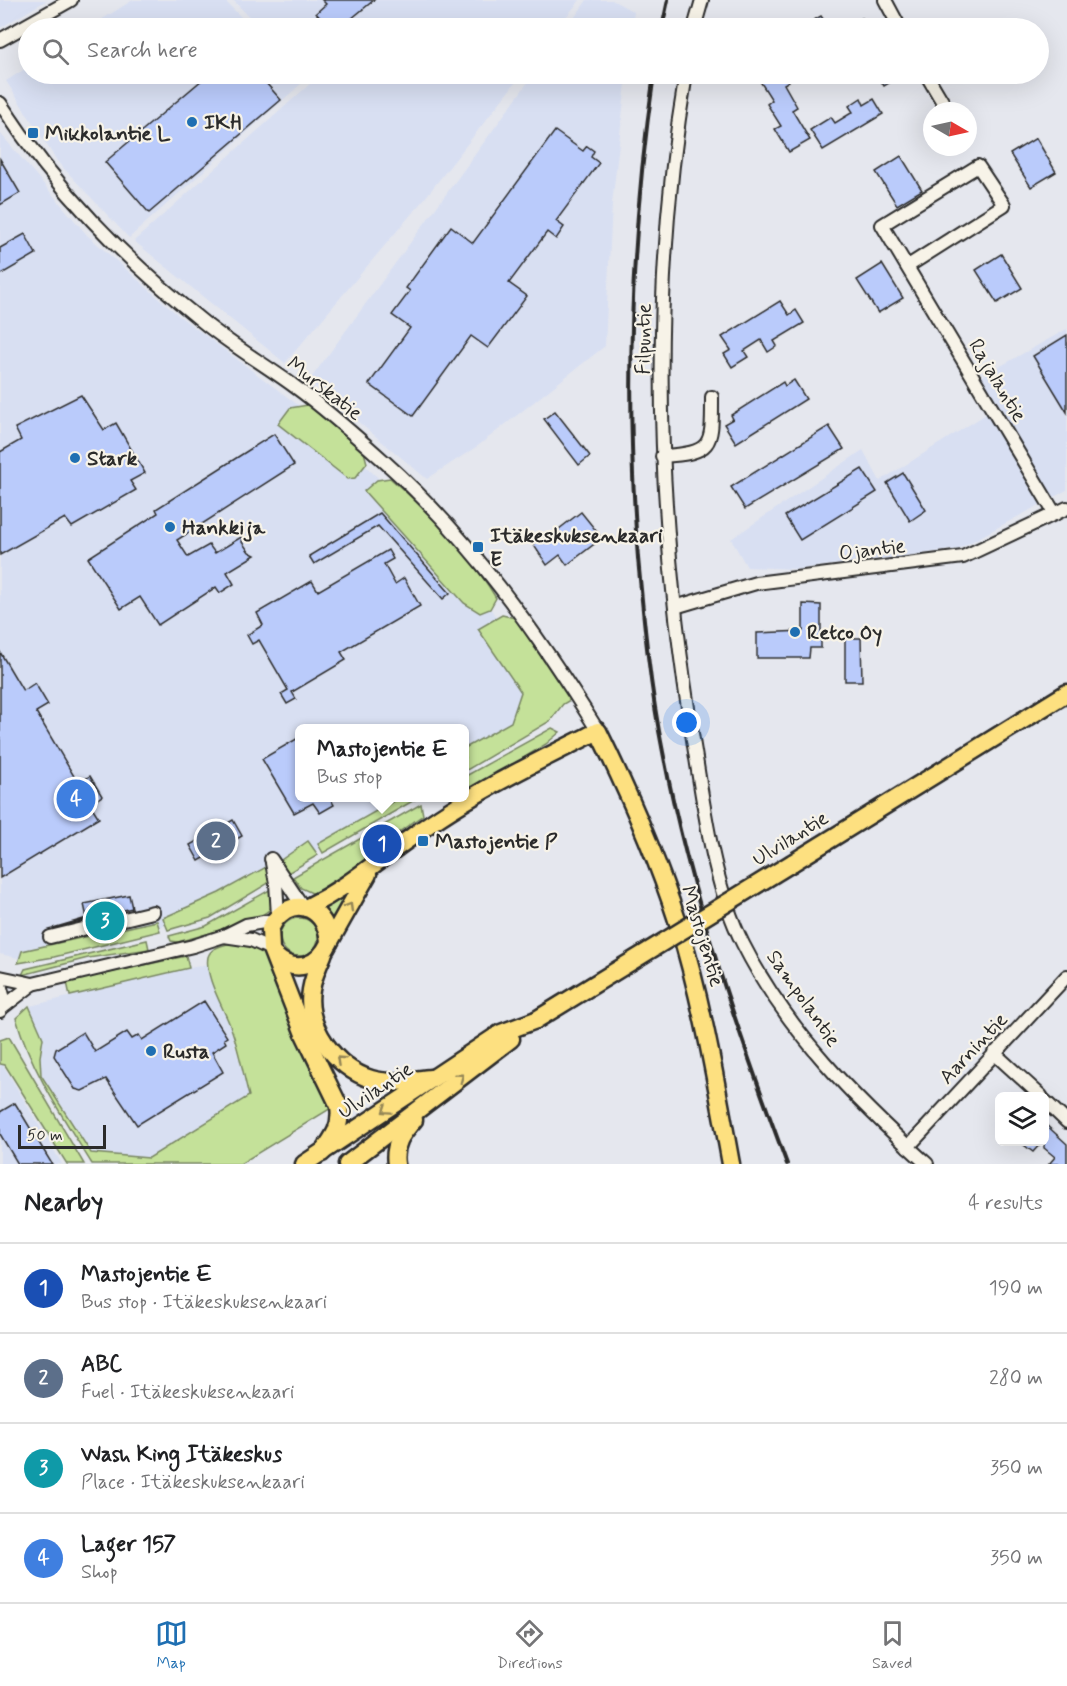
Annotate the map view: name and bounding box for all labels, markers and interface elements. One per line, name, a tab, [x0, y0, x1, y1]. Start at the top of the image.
search box	[18, 18, 1049, 84]
icon: search	[39, 35, 72, 68]
text: Search here	[87, 37, 198, 65]
north arrow	[923, 102, 977, 156]
place label: IKH	[204, 109, 242, 137]
marker: IKH	[185, 115, 199, 129]
place label: Mikkolantie L	[45, 120, 171, 148]
marker: Mikkolantie L	[26, 126, 40, 140]
street label: Filpuntie	[629, 303, 659, 375]
street label: Rajalantie	[961, 334, 1033, 427]
street label: Murskatie	[281, 350, 368, 427]
place label: Stark	[87, 445, 138, 473]
marker: Stark	[68, 451, 82, 465]
place label: Hankkija	[182, 514, 266, 542]
marker: Hankkija	[163, 520, 177, 534]
place label: Itäkeskuksenkaari E	[490, 522, 663, 574]
street label: Ojantie	[837, 532, 907, 568]
marker: Itäkeskuksenkaari E	[471, 540, 485, 554]
place label: Retco Oy	[807, 619, 882, 647]
marker: Retco Oy	[788, 625, 802, 639]
your location	[672, 708, 701, 737]
popup	[295, 724, 469, 802]
text: Mastojentie E	[317, 736, 447, 764]
text: Bus stop	[317, 764, 383, 791]
pin: 4	[56, 776, 96, 822]
street label: Ulvilantie	[747, 804, 834, 873]
pin: 2	[196, 818, 236, 864]
pin: 1	[362, 822, 401, 866]
place label: Mastojentie P	[435, 828, 558, 856]
marker: Mastojentie P	[416, 834, 430, 848]
street label: Mastojentie	[673, 882, 731, 990]
pin: 3	[86, 898, 124, 944]
one-way arrow	[342, 903, 354, 913]
street label: Sampolantie	[759, 944, 847, 1053]
street label: Aarnintie	[933, 1007, 1014, 1091]
place label: Rusta	[163, 1038, 210, 1066]
marker: Rusta	[144, 1044, 158, 1058]
street label: Ulvilantie	[332, 1055, 419, 1126]
one-way arrow	[337, 1056, 347, 1067]
one-way arrow	[453, 1074, 464, 1085]
map controls	[995, 1092, 1049, 1146]
button: layers	[995, 1092, 1049, 1146]
one-way arrow	[382, 1103, 393, 1114]
scale bar	[18, 1122, 106, 1150]
text: 50 m	[27, 1125, 63, 1146]
text: Nearby	[24, 1186, 103, 1220]
text: 4 results	[968, 1190, 1043, 1217]
text: Mastojentie E	[81, 1261, 212, 1289]
text: 1	[39, 1275, 48, 1302]
text: 190 m	[989, 1275, 1043, 1302]
text: Bus stop · Itäkeskuksenkaari	[81, 1289, 327, 1316]
text: ABC	[81, 1351, 122, 1379]
text: 2	[39, 1365, 48, 1392]
text: 280 m	[989, 1365, 1043, 1392]
text: Fuel · Itäkeskuksenkaari	[81, 1379, 294, 1406]
text: Wash King Itäkeskus	[81, 1441, 282, 1469]
text: 3	[39, 1455, 48, 1482]
text: 350 m	[990, 1455, 1043, 1482]
text: Place · Itäkeskuksenkaari	[81, 1469, 305, 1496]
text: Lager 157	[81, 1531, 176, 1559]
text: 4	[38, 1545, 49, 1572]
text: 350 m	[990, 1545, 1043, 1572]
text: Shop	[81, 1559, 118, 1586]
tab: Map	[155, 1617, 188, 1674]
tab: Directions	[497, 1617, 563, 1674]
tab: Saved	[872, 1617, 912, 1674]

